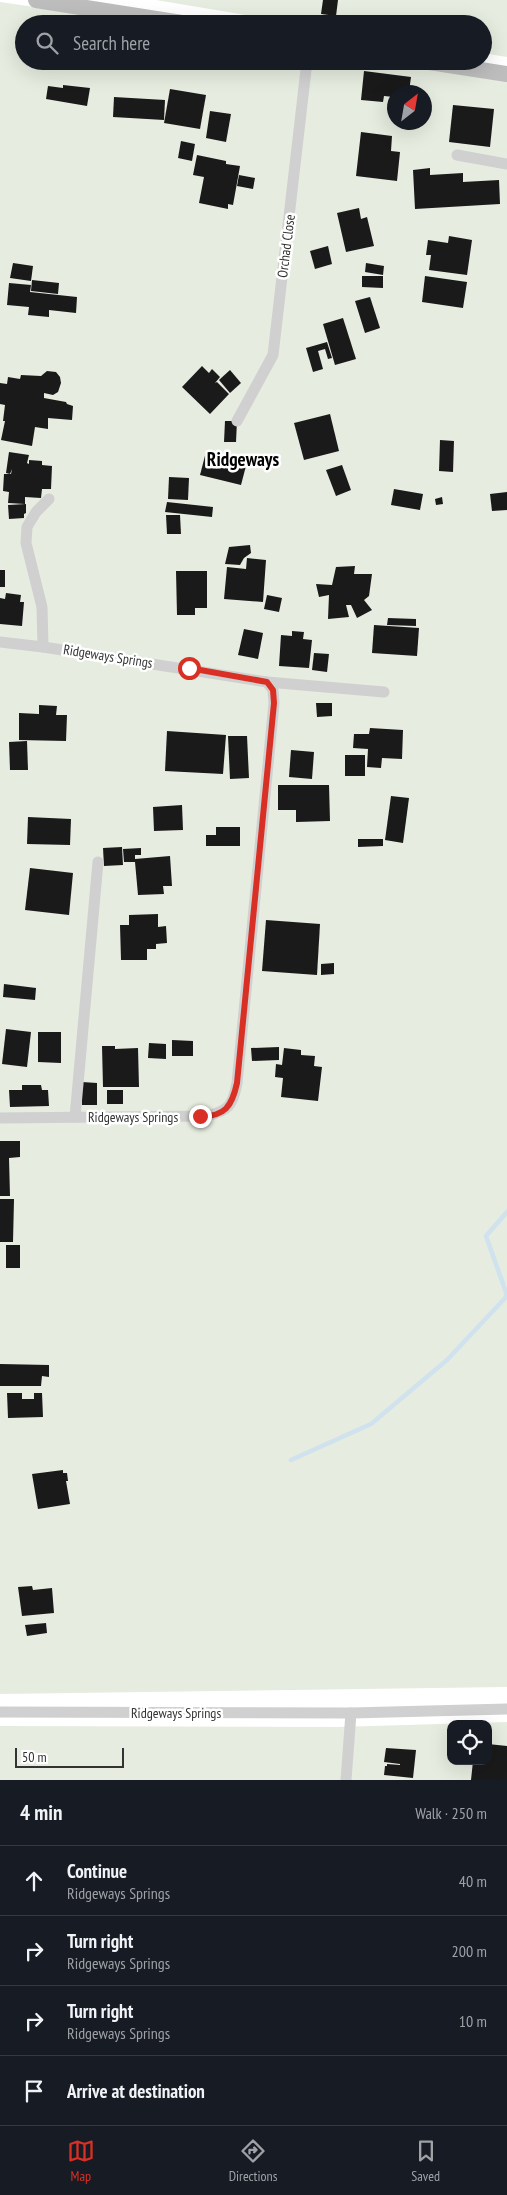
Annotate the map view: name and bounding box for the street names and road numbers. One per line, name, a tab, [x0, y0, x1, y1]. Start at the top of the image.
street label: Orchad Close	[273, 213, 299, 279]
street label: Ridgeways Springs	[62, 640, 154, 672]
street label: Ridgeways Springs	[88, 1108, 178, 1126]
street label: Ridgeways Springs	[131, 1704, 221, 1722]

